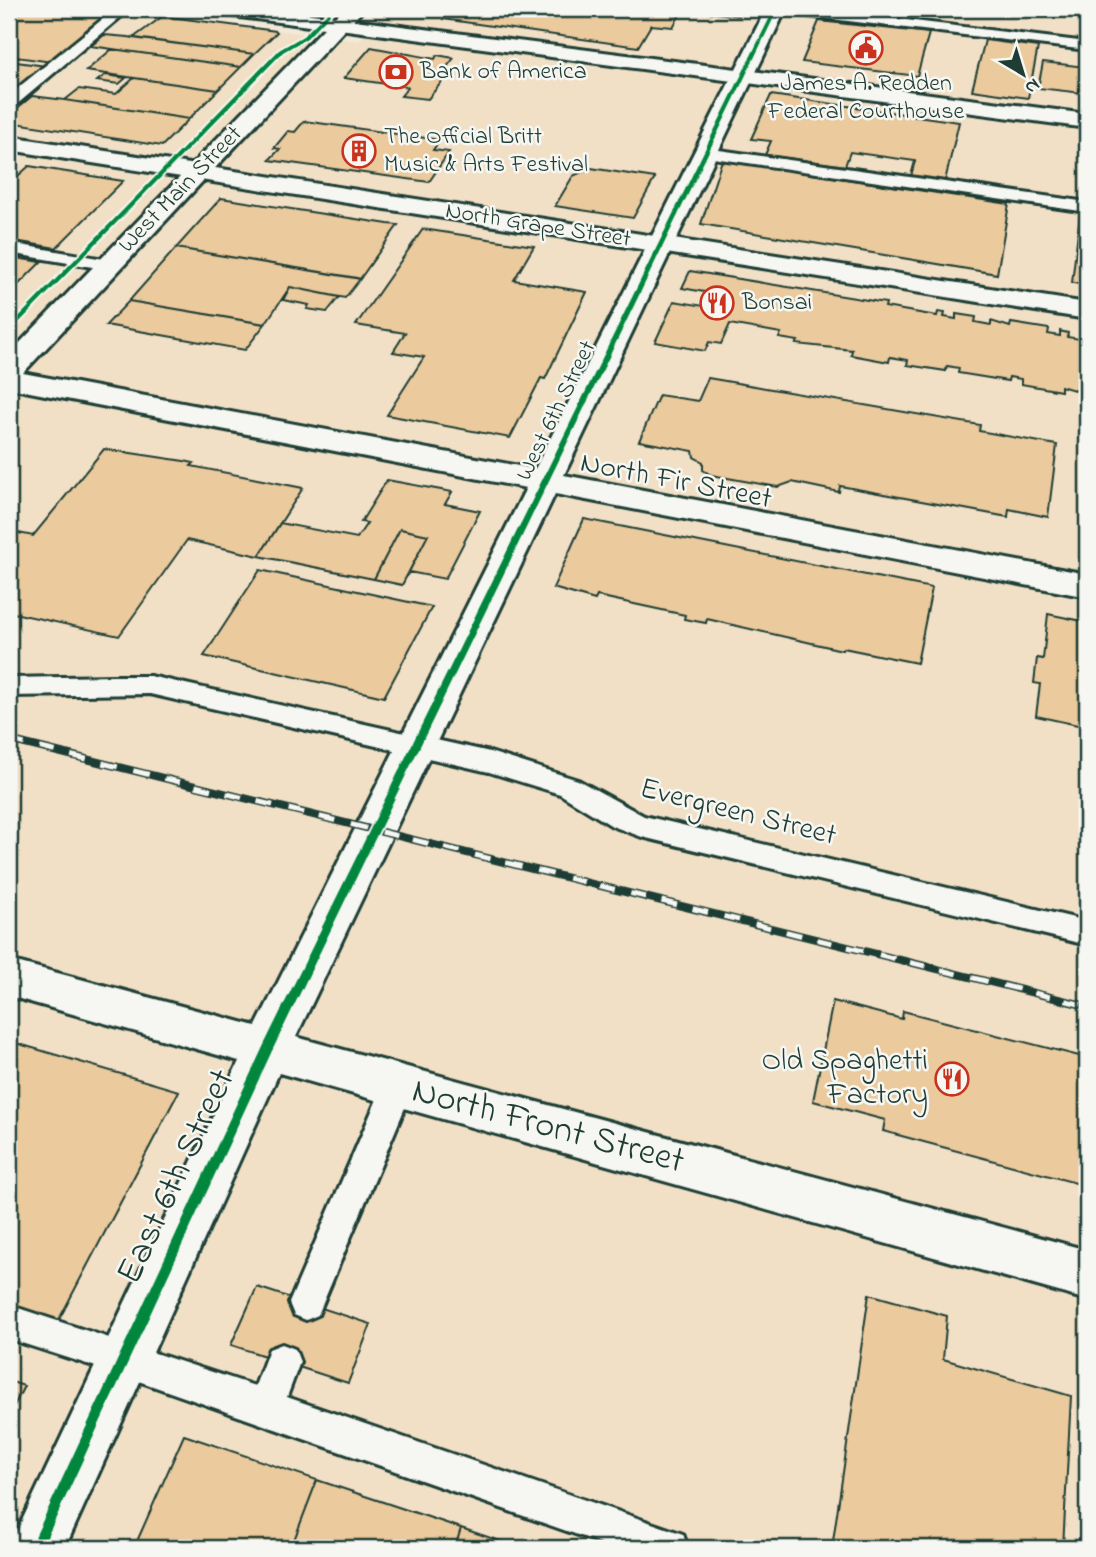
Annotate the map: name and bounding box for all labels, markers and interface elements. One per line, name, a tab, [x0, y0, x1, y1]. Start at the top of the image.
public building icon: James A. Redden Federal Courthouse	[847, 29, 885, 67]
north arrow	[988, 38, 1058, 108]
bank icon: Bank of America	[377, 53, 415, 91]
place label: Bank of America	[419, 55, 587, 90]
place label: James A. Redden Federal Courthouse	[767, 67, 964, 130]
text: N	[1018, 71, 1045, 100]
street label: West Main Street	[111, 118, 251, 262]
place label: The Official Britt Music & Arts Festival	[384, 120, 588, 183]
building icon: The Official Britt Music & Arts Festival	[340, 132, 378, 170]
street label: North Grape Street	[443, 194, 633, 258]
restaurant icon: Bonsai	[698, 284, 736, 322]
place label: Bonsai	[741, 286, 812, 321]
street label: West 6th Street	[508, 335, 606, 487]
street label: North Fir Street	[576, 442, 776, 522]
street label: Evergreen Street	[635, 767, 841, 859]
place label: Old Spaghetti Factory	[762, 1040, 928, 1118]
restaurant icon: Old Spaghetti Factory	[933, 1060, 971, 1098]
street label: East 6th Street	[104, 1061, 250, 1293]
street label: North Front Street	[406, 1065, 690, 1189]

